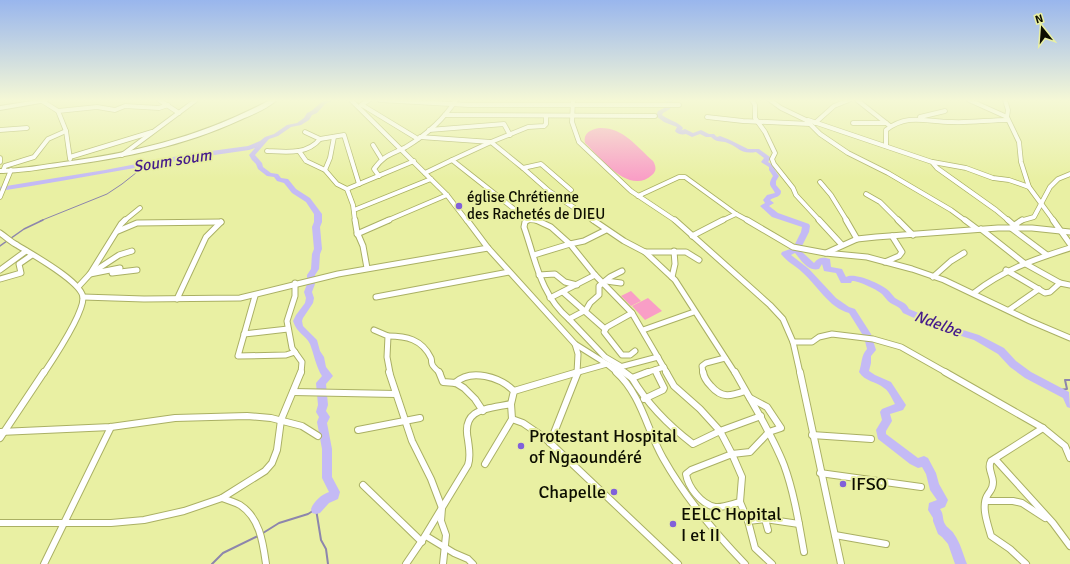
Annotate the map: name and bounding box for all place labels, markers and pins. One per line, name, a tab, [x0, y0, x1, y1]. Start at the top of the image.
place label: église Chrétienne des Rachetés de DIEU	[467, 188, 605, 223]
marker: église Chrétienne des Rachetés de DIEU	[454, 201, 464, 211]
place label: Protestant Hospital of Ngaoundéré	[529, 425, 677, 468]
marker: Protestant Hospital of Ngaoundéré	[516, 441, 526, 451]
place label: IFSO	[851, 473, 887, 495]
marker: IFSO	[838, 479, 848, 489]
place label: Chapelle	[538, 481, 606, 503]
marker: Chapelle	[609, 487, 619, 497]
place label: EELC Hopital I et II	[681, 503, 782, 546]
marker: EELC Hopital I et II	[668, 519, 678, 529]

